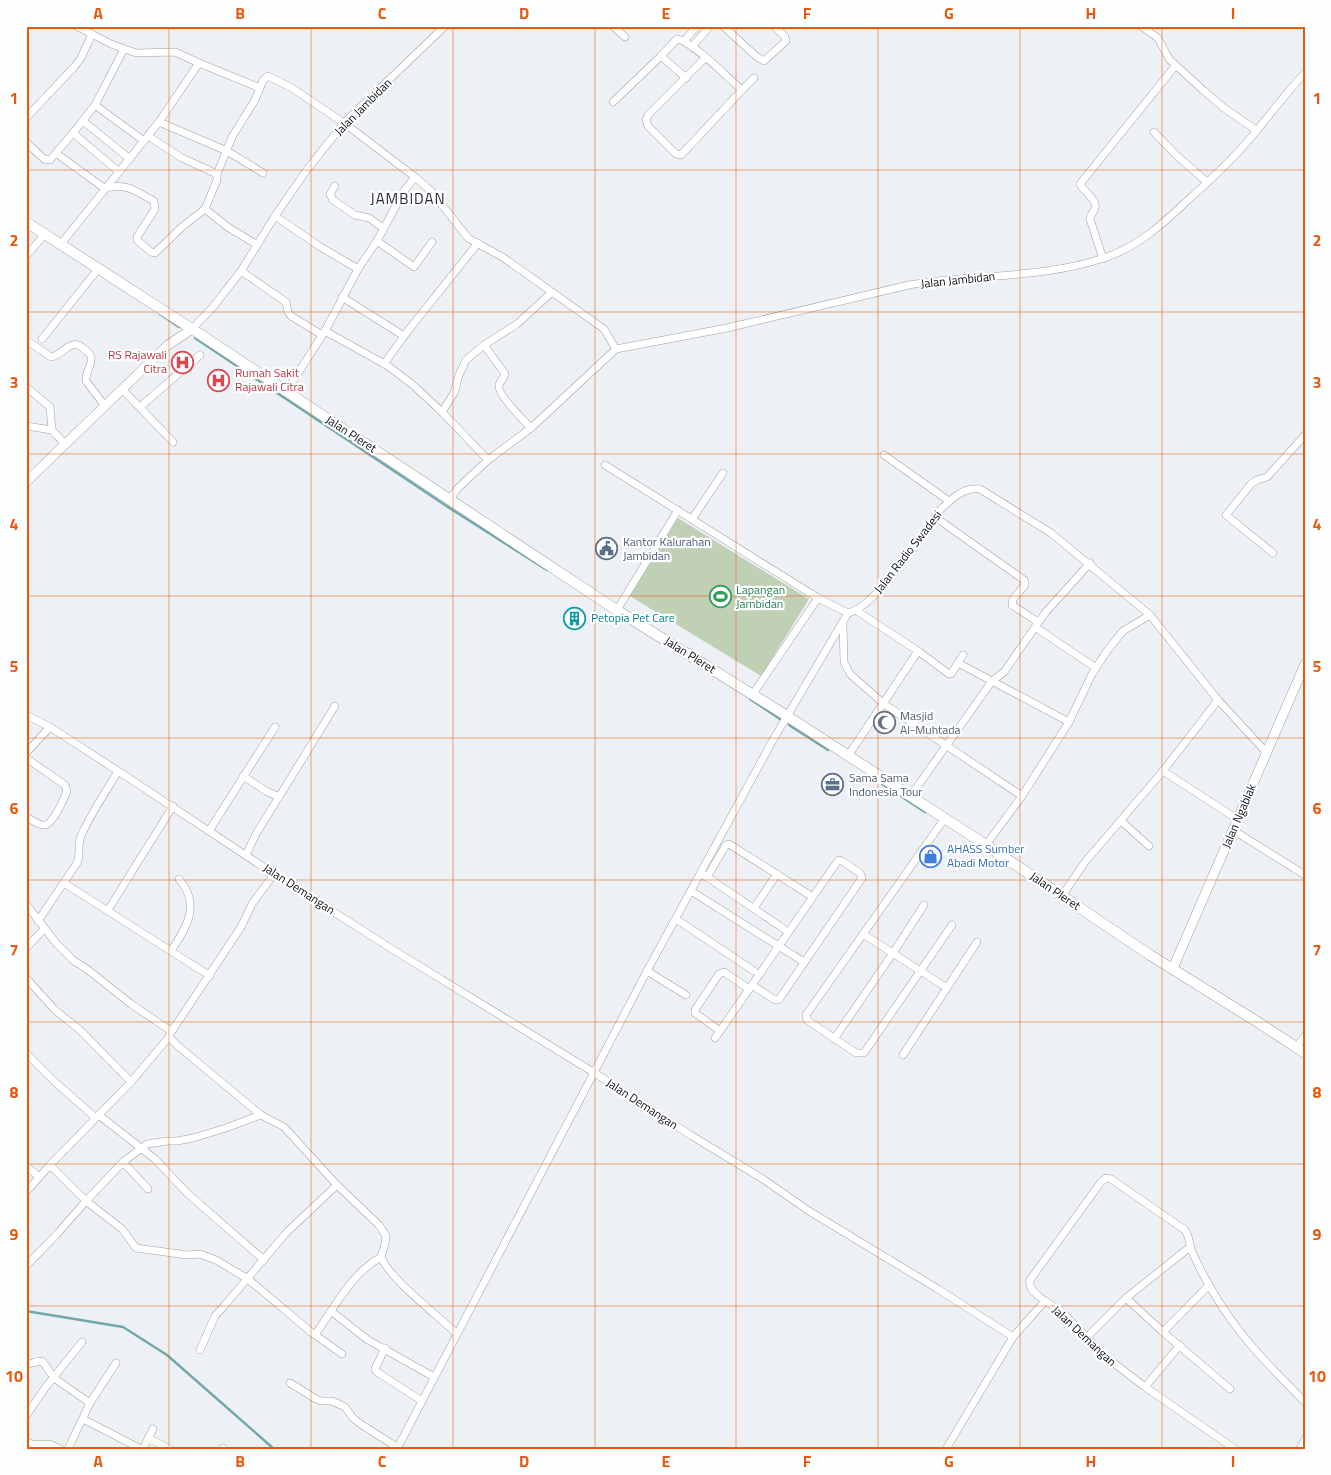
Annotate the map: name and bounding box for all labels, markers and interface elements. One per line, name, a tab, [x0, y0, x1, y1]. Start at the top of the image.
text: A	[93, 1, 103, 25]
text: B	[235, 1, 245, 25]
text: C	[378, 1, 387, 25]
text: D	[519, 1, 529, 25]
text: E	[662, 1, 671, 25]
text: F	[803, 1, 812, 25]
text: G	[944, 1, 954, 25]
text: H	[1086, 1, 1096, 25]
text: I	[1231, 1, 1235, 25]
street label: Jalan Jambidan	[330, 74, 396, 140]
text: 1	[10, 86, 18, 110]
text: 1	[1313, 86, 1321, 110]
district label: JAMBIDAN	[370, 187, 446, 210]
text: 2	[10, 228, 18, 252]
text: 2	[1313, 228, 1321, 252]
street label: Jalan Jambidan	[920, 266, 996, 293]
place label: RS Rajawali Citra	[108, 345, 167, 378]
hospital icon: RS Rajawali Citra	[171, 350, 195, 374]
place label: Rumah Sakit Rajawali Citra	[235, 363, 304, 396]
hospital icon: Rumah Sakit Rajawali Citra	[207, 368, 231, 392]
text: 3	[10, 370, 18, 394]
text: 3	[1313, 370, 1321, 394]
street label: Jalan Pleret	[322, 410, 381, 458]
street label: Jalan Radio Swadesi	[869, 506, 946, 597]
text: 4	[10, 512, 19, 536]
text: 4	[1313, 512, 1322, 536]
place label: Kantor Kalurahan Jambidan	[623, 532, 711, 565]
public building icon: Kantor Kalurahan Jambidan	[595, 537, 619, 561]
place label: Lapangan Jambidan	[736, 580, 785, 613]
sports icon: Lapangan Jambidan	[708, 585, 732, 609]
building icon: Petopia Pet Care	[563, 606, 587, 630]
place label: Petopia Pet Care	[591, 608, 675, 627]
street label: Jalan Pleret	[661, 631, 720, 678]
text: 5	[10, 654, 19, 678]
text: 5	[1313, 654, 1322, 678]
place label: Masjid Al-Muhtada	[900, 706, 961, 739]
mosque icon: Masjid Al-Muhtada	[872, 711, 896, 735]
place label: Sama Sama Indonesia Tour	[849, 768, 923, 801]
office icon: Sama Sama Indonesia Tour	[821, 773, 845, 797]
street label: Jalan Ngablak	[1216, 780, 1261, 851]
text: 6	[10, 796, 19, 820]
text: 6	[1313, 796, 1322, 820]
place label: AHASS Sumber Abadi Motor	[947, 839, 1024, 872]
shop icon: AHASS Sumber Abadi Motor	[919, 844, 943, 868]
street label: Jalan Demangan	[260, 858, 339, 919]
street label: Jalan Pleret	[1026, 867, 1085, 915]
text: 7	[10, 938, 18, 962]
text: 7	[1313, 938, 1321, 962]
street label: Jalan Demangan	[603, 1073, 682, 1134]
text: 8	[10, 1080, 19, 1104]
text: 8	[1313, 1080, 1322, 1104]
text: 9	[10, 1222, 19, 1246]
text: 9	[1313, 1222, 1322, 1246]
street label: Jalan Demangan	[1048, 1301, 1121, 1371]
text: 10	[5, 1364, 23, 1388]
text: 10	[1308, 1364, 1326, 1388]
text: A	[93, 1449, 103, 1473]
text: B	[235, 1449, 245, 1473]
text: C	[378, 1449, 387, 1473]
text: D	[519, 1449, 529, 1473]
text: E	[662, 1449, 671, 1473]
text: F	[803, 1449, 812, 1473]
text: G	[944, 1449, 954, 1473]
text: H	[1086, 1449, 1096, 1473]
text: I	[1231, 1449, 1235, 1473]

